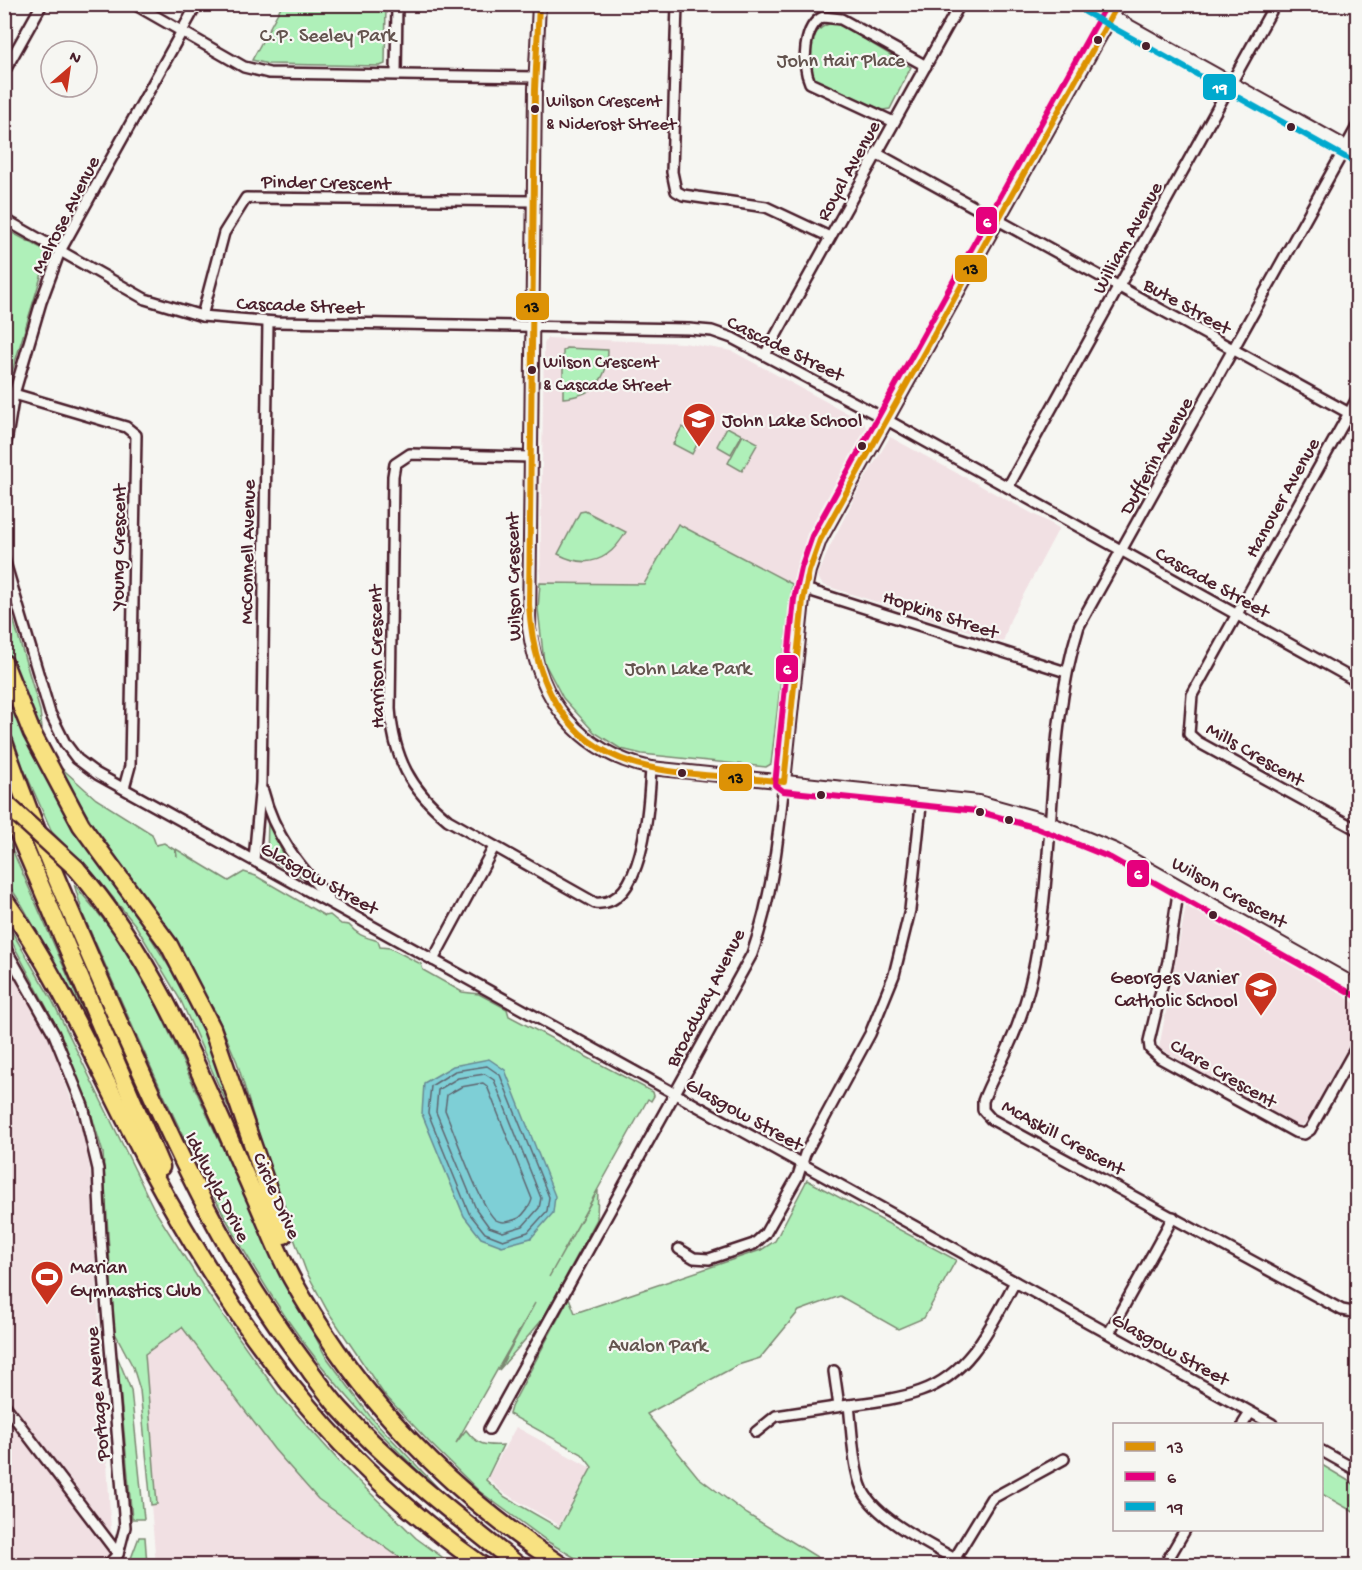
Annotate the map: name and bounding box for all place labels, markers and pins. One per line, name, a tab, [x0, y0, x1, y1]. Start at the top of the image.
unlabelled marker	[1092, 34, 1104, 46]
unlabelled marker	[1140, 40, 1152, 52]
place label: Wilson Crescent & Niderost Street	[546, 92, 678, 136]
marker: Wilson Crescent & Niderost Street	[529, 103, 541, 115]
unlabelled marker	[1285, 121, 1297, 133]
place label: Wilson Crescent & Cascade Street	[543, 353, 672, 397]
marker: Wilson Crescent & Cascade Street	[526, 364, 538, 376]
school or university icon: John Lake School	[681, 401, 717, 448]
place label: John Lake School	[722, 411, 862, 434]
unlabelled marker	[856, 440, 868, 452]
unlabelled marker	[676, 767, 688, 779]
unlabelled marker	[815, 789, 827, 801]
unlabelled marker	[974, 806, 986, 818]
unlabelled marker	[1003, 814, 1015, 826]
unlabelled marker	[1207, 909, 1219, 921]
place label: Georges Vanier Catholic School	[1110, 968, 1240, 1014]
school or university icon: Georges Vanier Catholic School	[1243, 970, 1279, 1017]
place label: Marian Gymnastics Club	[70, 1258, 202, 1304]
sports icon: Marian Gymnastics Club	[29, 1259, 65, 1306]

